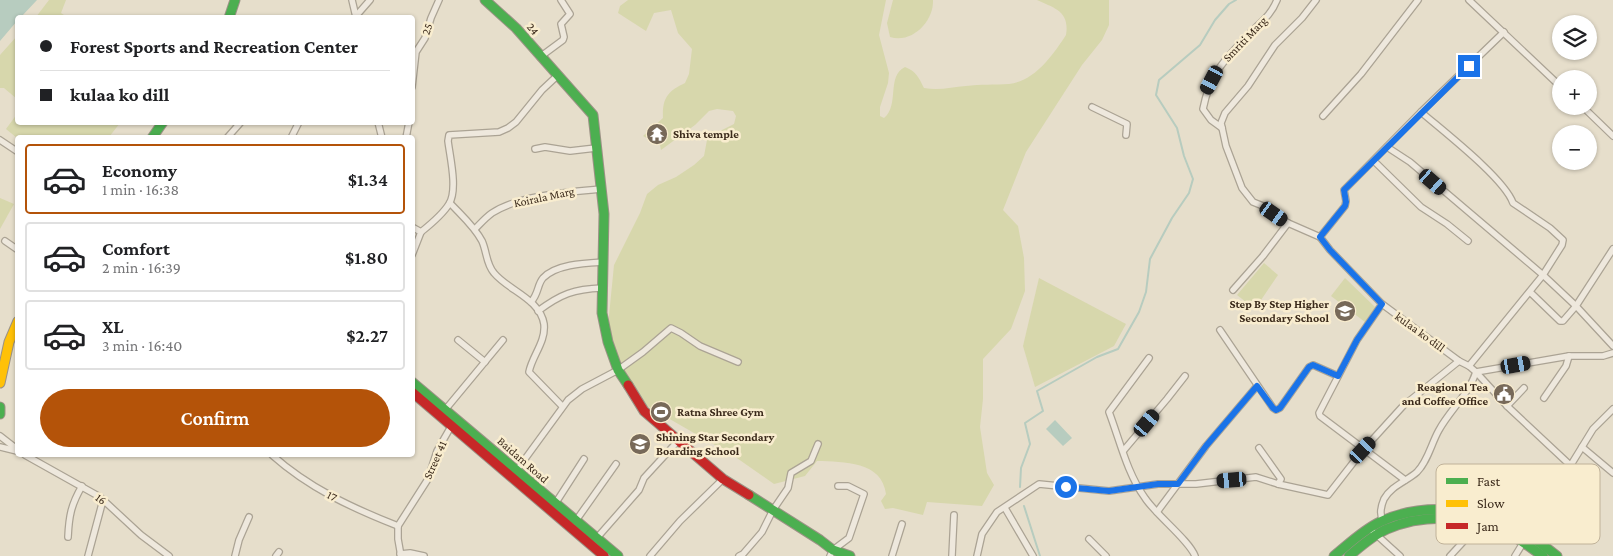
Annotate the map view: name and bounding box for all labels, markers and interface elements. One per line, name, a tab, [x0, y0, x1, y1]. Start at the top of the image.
street label: Smriti Marg	[1220, 13, 1270, 65]
map controls	[1552, 15, 1597, 170]
button: layers	[1552, 15, 1597, 60]
street label: 24	[524, 20, 542, 38]
street label: 25	[419, 21, 435, 37]
text: Forest Sports and Recreation Center	[70, 36, 358, 57]
route end	[1458, 55, 1480, 77]
car	[1198, 63, 1225, 97]
button: +	[1552, 70, 1597, 115]
text: kulaa ko dill	[70, 84, 169, 105]
temple icon: Shiva temple	[645, 122, 669, 146]
button: −	[1552, 125, 1597, 170]
place label: Shiva temple	[673, 127, 739, 141]
icon: car	[42, 157, 87, 202]
text: Economy	[102, 160, 177, 181]
car	[1416, 166, 1449, 198]
text: $1.34	[348, 169, 388, 190]
text: 1 min · 16:38	[102, 181, 179, 198]
street label: Koirala Marg	[512, 184, 576, 210]
car	[1257, 199, 1290, 229]
icon: car	[42, 235, 87, 280]
text: Comfort	[102, 238, 170, 259]
text: $1.80	[345, 247, 388, 268]
text: 2 min · 16:39	[102, 259, 181, 276]
place label: Step By Step Higher Secondary School	[1229, 297, 1330, 325]
school or university icon: Step By Step Higher Secondary School	[1333, 299, 1357, 323]
street label: kulaa ko dill	[1392, 309, 1448, 355]
icon: car	[42, 313, 87, 358]
text: XL	[102, 316, 124, 337]
text: $2.27	[346, 325, 388, 346]
text: 3 min · 16:40	[102, 337, 182, 354]
car	[1499, 355, 1532, 375]
place label: Reagional Tea and Coffee Office	[1402, 380, 1488, 408]
public building icon: Reagional Tea and Coffee Office	[1492, 382, 1516, 406]
button: Confirm	[40, 389, 390, 447]
sports icon: Ratna Shree Gym	[649, 400, 673, 424]
place label: Ratna Shree Gym	[677, 405, 765, 419]
car	[1131, 407, 1162, 439]
place label: Shining Star Secondary Boarding School	[656, 430, 775, 458]
school or university icon: Shining Star Secondary Boarding School	[628, 432, 652, 456]
street label: Baidam Road	[494, 434, 552, 487]
car	[1347, 434, 1378, 466]
street label: Street 41	[420, 439, 450, 481]
legend	[1436, 464, 1600, 544]
car	[1216, 471, 1247, 489]
text: Fast	[1477, 473, 1501, 489]
route start	[1055, 476, 1077, 498]
street label: 17	[325, 488, 340, 505]
street label: 16	[93, 490, 109, 508]
text: Slow	[1477, 495, 1505, 511]
text: Jam	[1475, 518, 1499, 534]

